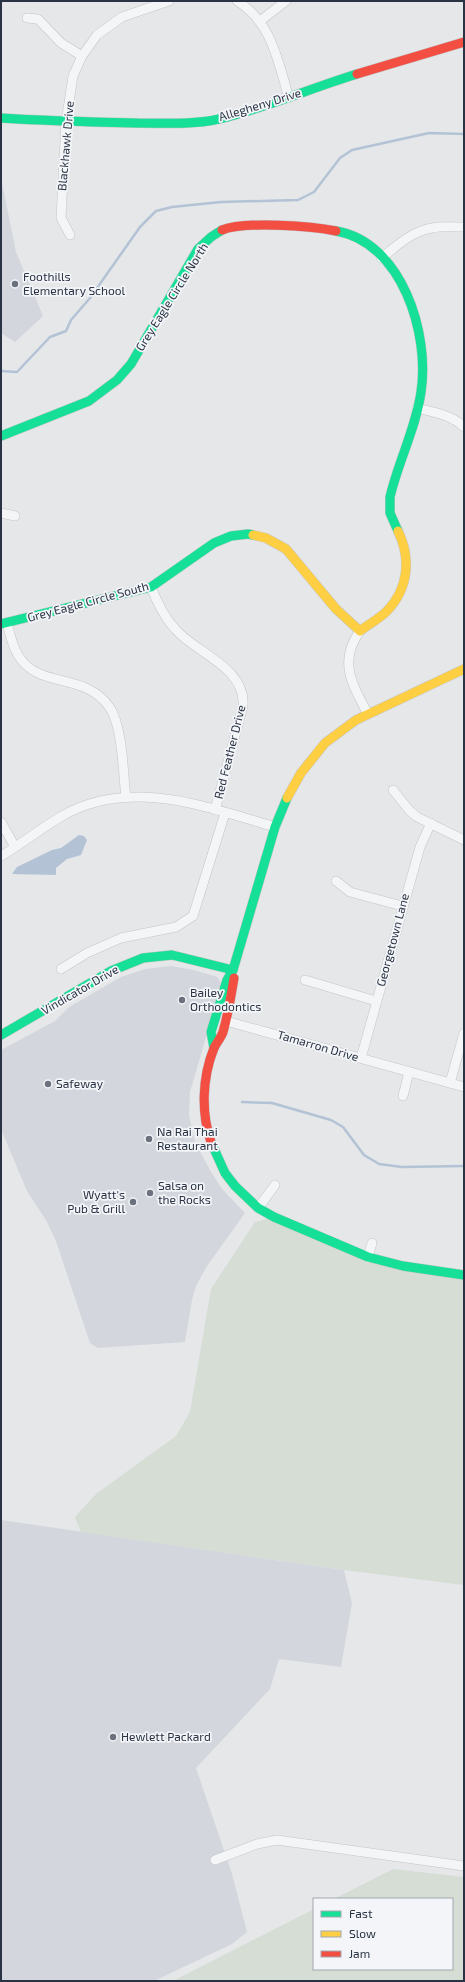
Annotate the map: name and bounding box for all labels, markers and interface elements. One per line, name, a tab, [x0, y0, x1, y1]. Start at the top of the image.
street label: Allegheny Drive	[217, 85, 303, 123]
street label: Blackhawk Drive	[54, 100, 76, 191]
street label: Grey Eagle Circle North	[132, 240, 210, 353]
place label: Foothills Elementary School	[23, 269, 126, 297]
marker: Foothills Elementary School	[10, 279, 20, 289]
street label: Grey Eagle Circle South	[26, 578, 150, 624]
street label: Red Feather Drive	[211, 703, 247, 800]
street label: Georgetown Lane	[373, 892, 411, 988]
street label: Vindicator Drive	[38, 961, 121, 1017]
place label: Bailey Orthodontics	[190, 985, 261, 1013]
marker: Bailey Orthodontics	[177, 995, 187, 1005]
street label: Tamarron Drive	[276, 1027, 361, 1063]
place label: Safeway	[56, 1076, 104, 1090]
marker: Safeway	[43, 1079, 53, 1089]
place label: Na Rai Thai Restaurant	[157, 1124, 218, 1152]
marker: Na Rai Thai Restaurant	[144, 1134, 154, 1144]
place label: Salsa on the Rocks	[158, 1178, 211, 1206]
place label: Wyatt's Pub & Grill	[67, 1187, 125, 1215]
marker: Salsa on the Rocks	[145, 1188, 155, 1198]
marker: Wyatt's Pub & Grill	[128, 1197, 138, 1207]
place label: Hewlett Packard	[121, 1729, 211, 1743]
marker: Hewlett Packard	[108, 1732, 118, 1742]
legend	[313, 1898, 453, 1970]
text: Fast	[349, 1906, 373, 1920]
text: Slow	[349, 1926, 376, 1940]
text: Jam	[349, 1946, 370, 1960]

